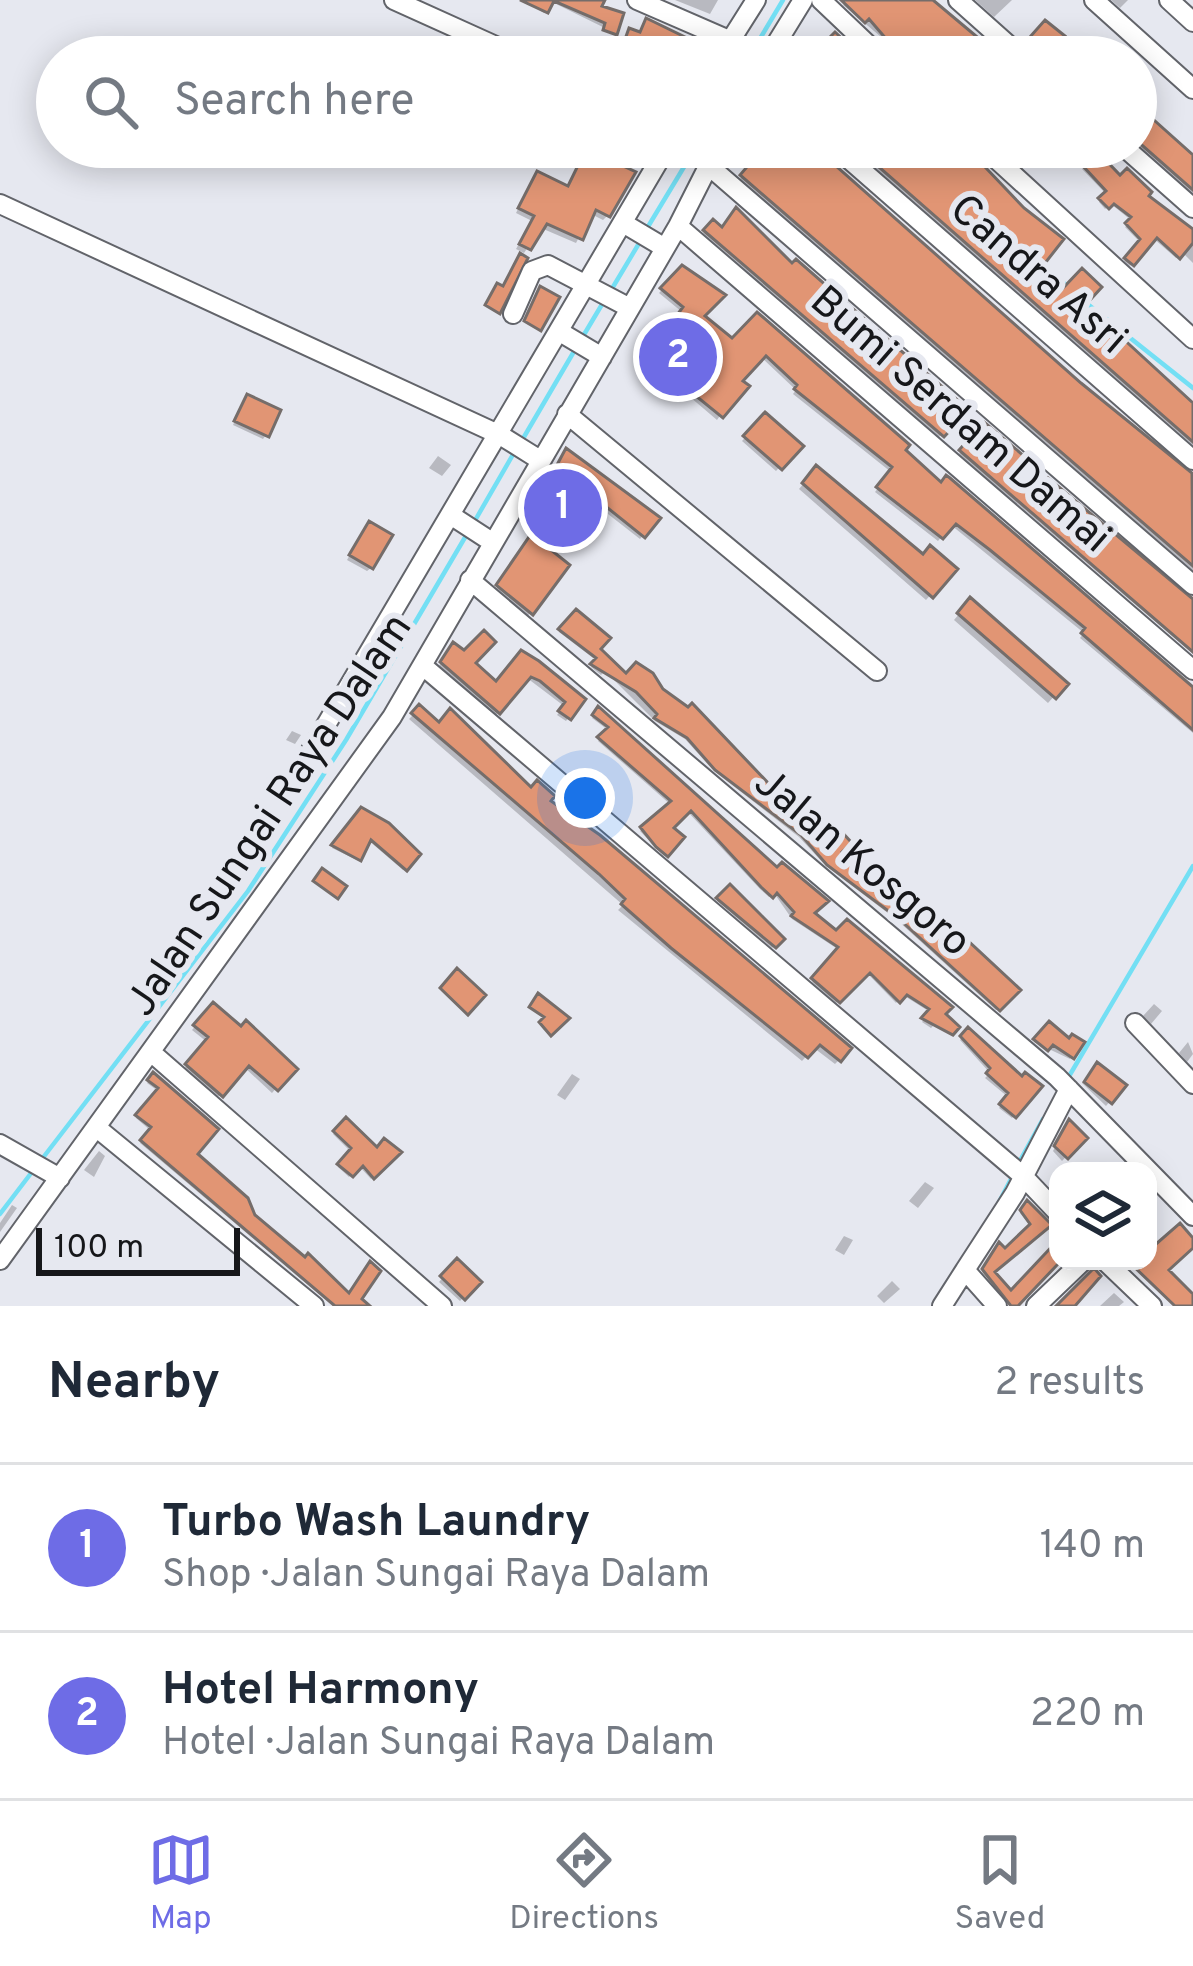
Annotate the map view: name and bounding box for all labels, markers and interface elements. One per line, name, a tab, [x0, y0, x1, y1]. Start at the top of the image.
search box	[36, 36, 1157, 168]
icon: search	[78, 69, 144, 135]
text: Search here	[174, 74, 414, 131]
street label: Candra Asri	[937, 184, 1137, 368]
street label: Bumi Serdam Damai	[798, 276, 1120, 566]
pin: 2	[639, 312, 717, 402]
pin: 1	[524, 463, 602, 553]
street label: Jalan Sungai Raya Dalam	[116, 605, 426, 1027]
street label: Jalan Kosgoro	[742, 758, 980, 970]
your location	[555, 768, 615, 828]
map controls	[1049, 1162, 1157, 1270]
button: layers	[1049, 1162, 1157, 1270]
scale bar	[36, 1222, 240, 1275]
text: 100 m	[54, 1228, 144, 1270]
text: Nearby	[48, 1352, 220, 1417]
text: 2 results	[994, 1360, 1145, 1409]
text: Turbo Wash Laundry	[162, 1495, 590, 1552]
text: 1	[79, 1523, 95, 1572]
text: 140 m	[1040, 1523, 1145, 1572]
text: Shop · Jalan Sungai Raya Dalam	[162, 1552, 710, 1601]
text: Hotel Harmony	[162, 1663, 479, 1720]
text: 2	[75, 1691, 99, 1740]
text: 220 m	[1030, 1691, 1145, 1740]
text: Hotel · Jalan Sungai Raya Dalam	[162, 1720, 715, 1769]
tab: Map	[148, 1827, 214, 1941]
tab: Directions	[509, 1827, 659, 1941]
tab: Saved	[955, 1827, 1045, 1941]

